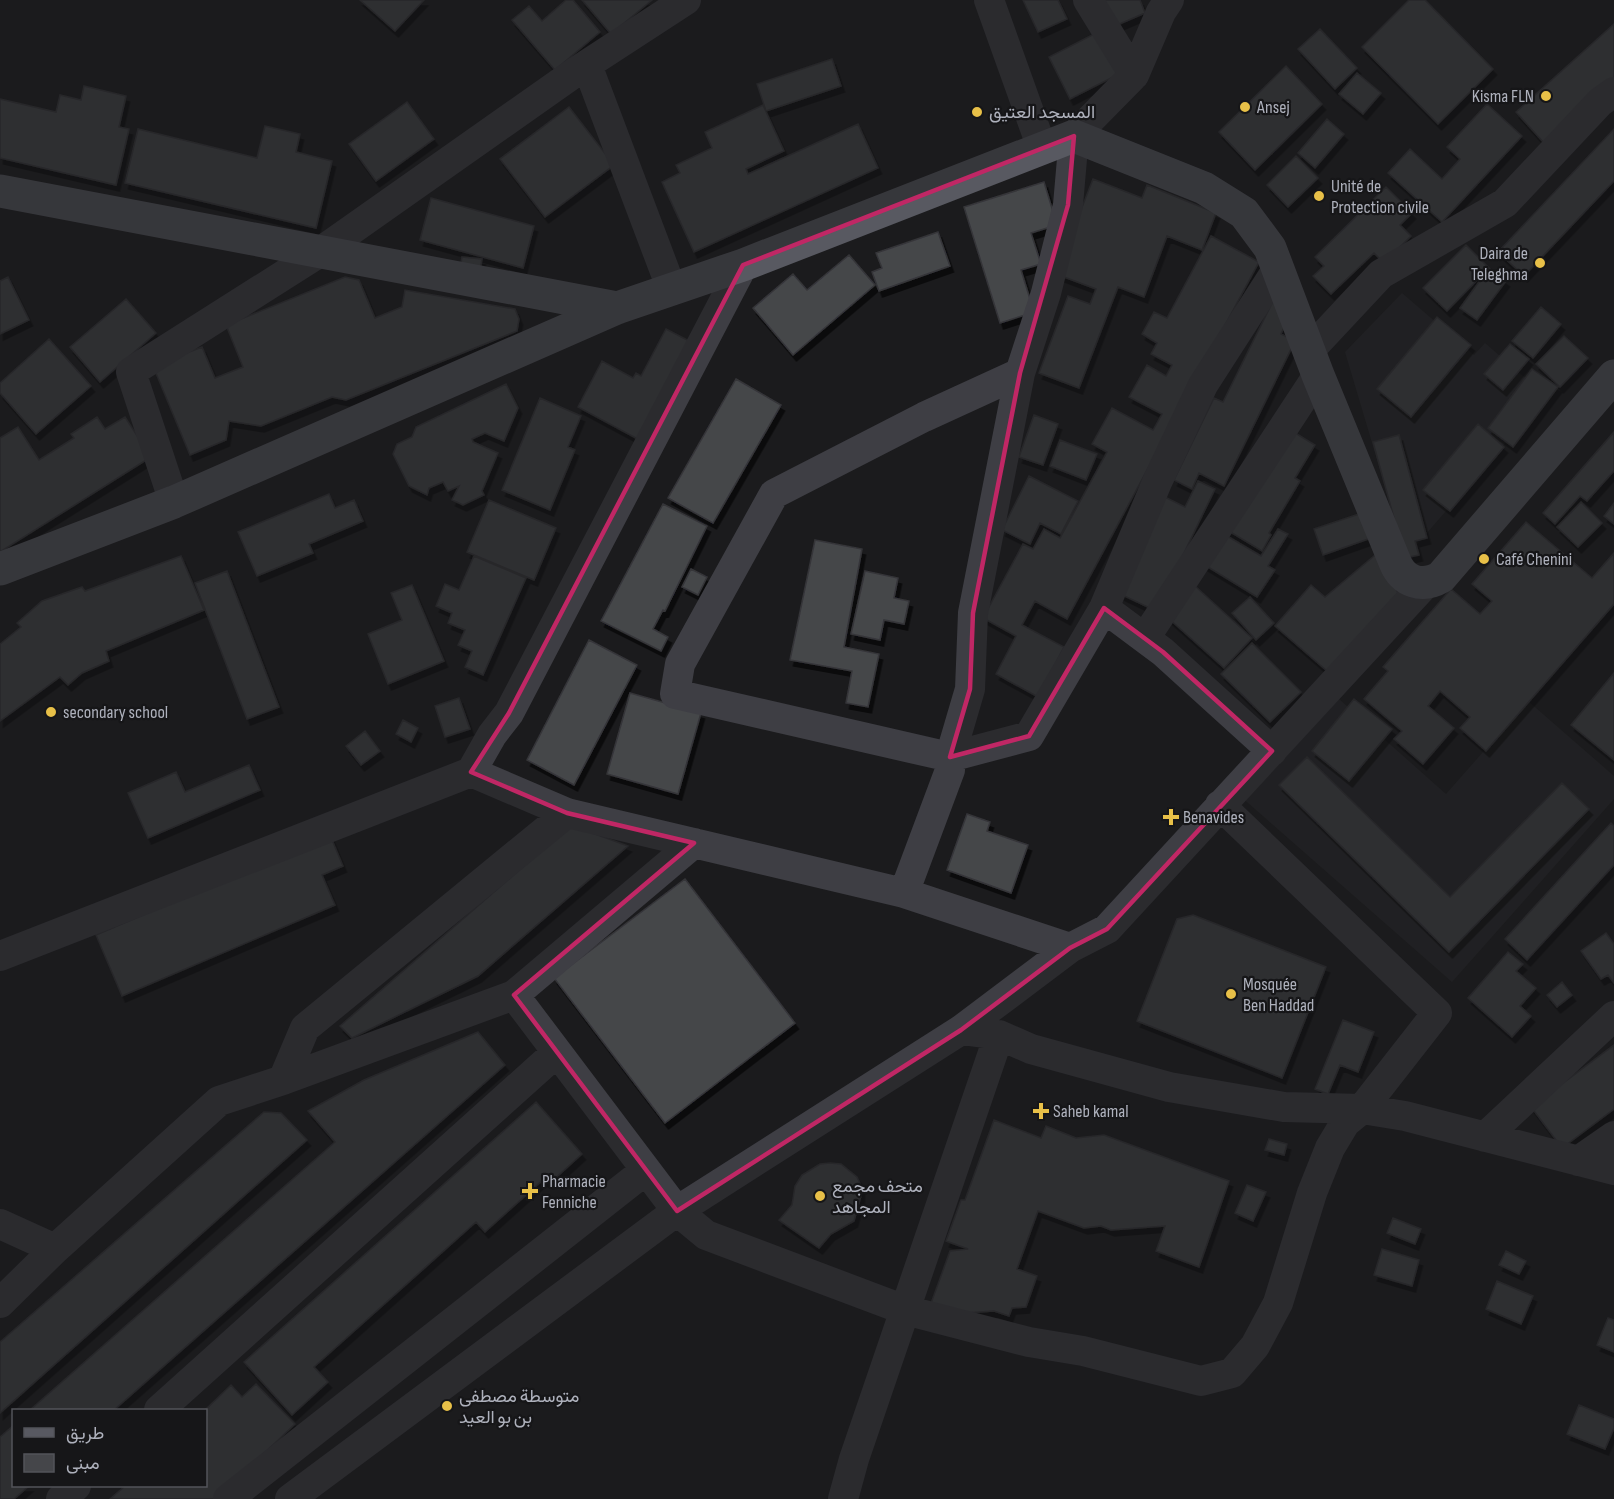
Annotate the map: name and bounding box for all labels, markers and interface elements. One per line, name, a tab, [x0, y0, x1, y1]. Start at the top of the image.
place label: Kisma FLN	[1472, 86, 1534, 107]
marker: Kisma FLN	[1539, 89, 1553, 103]
place label: Ansej	[1256, 97, 1290, 118]
marker: Ansej	[1238, 100, 1252, 114]
place label: المسجد العتيق	[989, 102, 1095, 123]
marker: المسجد العتيق	[970, 105, 984, 119]
place label: Unité de Protection civile	[1331, 176, 1429, 218]
marker: Unité de Protection civile	[1312, 189, 1326, 203]
place label: Daira de Teleghma	[1471, 243, 1528, 285]
marker: Daira de Teleghma	[1533, 256, 1547, 270]
place label: Café Chenini	[1496, 549, 1572, 570]
marker: Café Chenini	[1477, 552, 1491, 566]
place label: secondary school	[63, 702, 168, 723]
marker: secondary school	[44, 705, 58, 719]
place label: Benavides	[1183, 807, 1244, 828]
marker: Benavides	[1164, 810, 1178, 824]
place label: Mosquée Ben Haddad	[1243, 974, 1314, 1016]
marker: Mosquée Ben Haddad	[1224, 987, 1238, 1001]
place label: Saheb kamal	[1053, 1101, 1129, 1122]
marker: Saheb kamal	[1034, 1104, 1048, 1118]
place label: Pharmacie Fenniche	[542, 1171, 606, 1213]
place label: متحف مجمع المجاهد	[832, 1176, 923, 1218]
marker: Pharmacie Fenniche	[523, 1184, 537, 1198]
marker: متحف مجمع المجاهد	[813, 1189, 827, 1203]
place label: متوسطة مصطفى بن بو العيد	[459, 1386, 579, 1428]
marker: متوسطة مصطفى بن بو العيد	[440, 1399, 454, 1413]
legend	[12, 1409, 207, 1487]
text: طريق	[66, 1423, 104, 1444]
text: مبنى	[66, 1453, 100, 1474]

